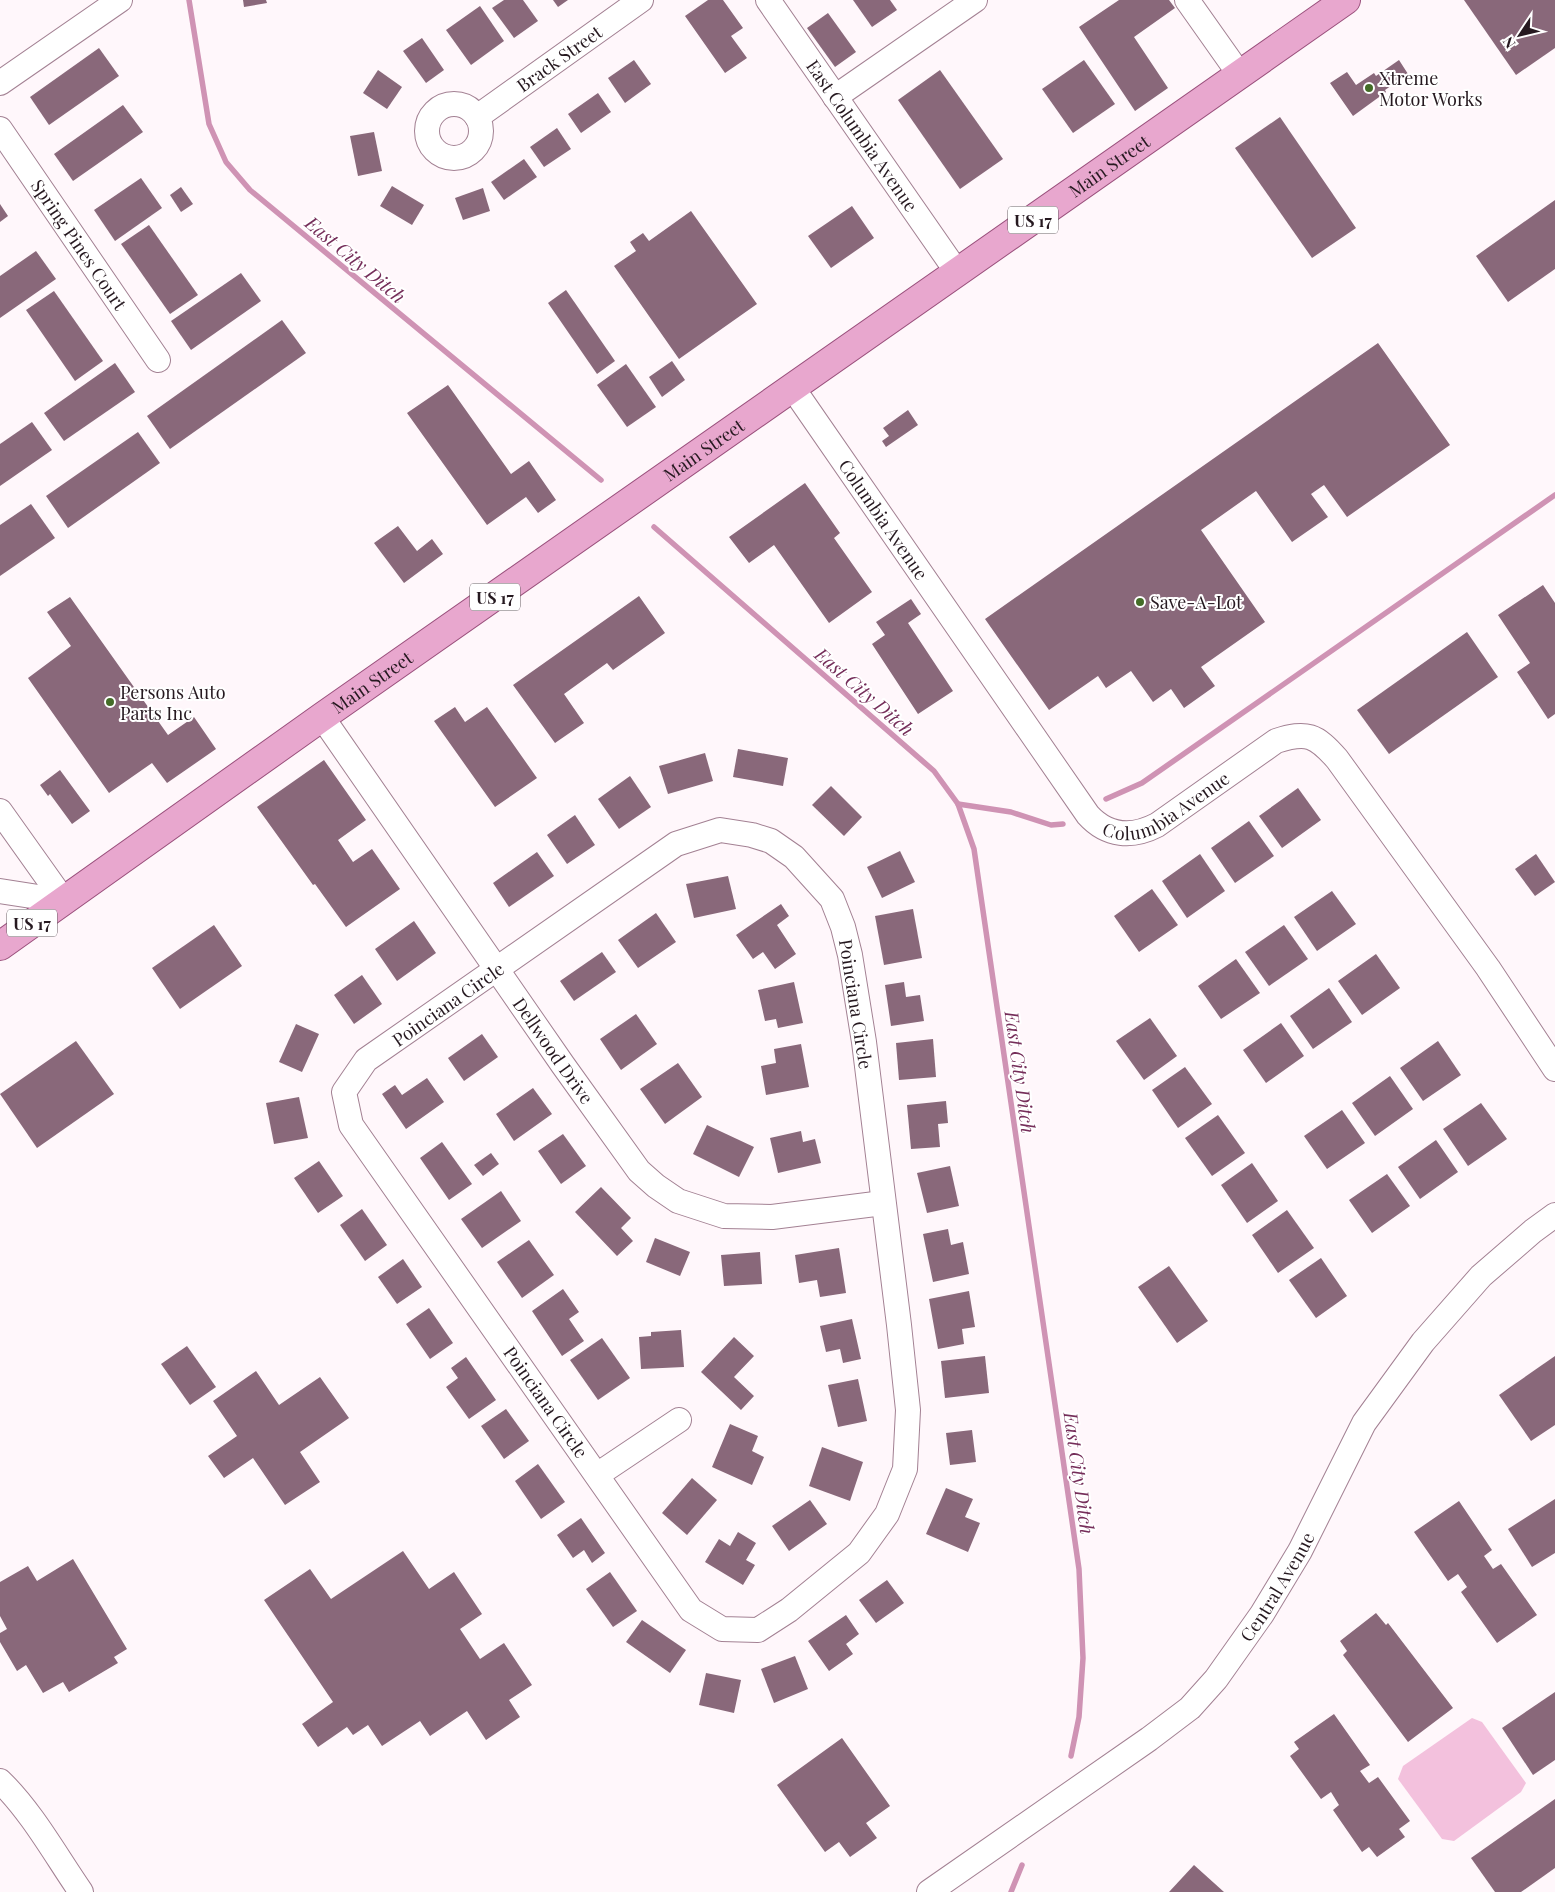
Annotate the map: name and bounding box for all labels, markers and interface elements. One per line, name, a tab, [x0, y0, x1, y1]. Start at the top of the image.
north arrow	[1495, 10, 1545, 60]
street label: Brack Street	[512, 19, 607, 97]
text: N	[1498, 33, 1520, 52]
street label: East Columbia Avenue	[801, 55, 923, 216]
place label: Xtreme Motor Works	[1379, 66, 1482, 111]
marker: Xtreme Motor Works	[1363, 82, 1375, 94]
street label: Main Street	[1064, 129, 1155, 202]
street label: Spring Pines Court	[26, 174, 133, 315]
road number: US 17	[1008, 206, 1058, 234]
water label: East City Ditch	[300, 209, 411, 309]
street label: Main Street	[658, 413, 749, 486]
street label: Columbia Avenue	[834, 455, 934, 584]
road number: US 17	[470, 584, 520, 610]
place label: Save-A-Lot	[1150, 590, 1243, 614]
marker: Save-A-Lot	[1134, 596, 1146, 608]
water label: East City Ditch	[809, 640, 920, 741]
street label: Main Street	[327, 645, 418, 719]
place label: Persons Auto Parts Inc	[120, 680, 226, 725]
marker: Persons Auto Parts Inc	[104, 696, 116, 708]
street label: Columbia Avenue	[1099, 766, 1234, 845]
road number: US 17	[7, 910, 57, 936]
street label: Poinciana Circle	[834, 937, 878, 1071]
street label: Poinciana Circle	[387, 957, 509, 1051]
street label: Dellwood Drive	[508, 993, 599, 1109]
water label: East City Ditch	[999, 1008, 1042, 1135]
street label: Poinciana Circle	[499, 1341, 593, 1463]
water label: East City Ditch	[1058, 1409, 1101, 1536]
street label: Central Avenue	[1234, 1528, 1319, 1646]

